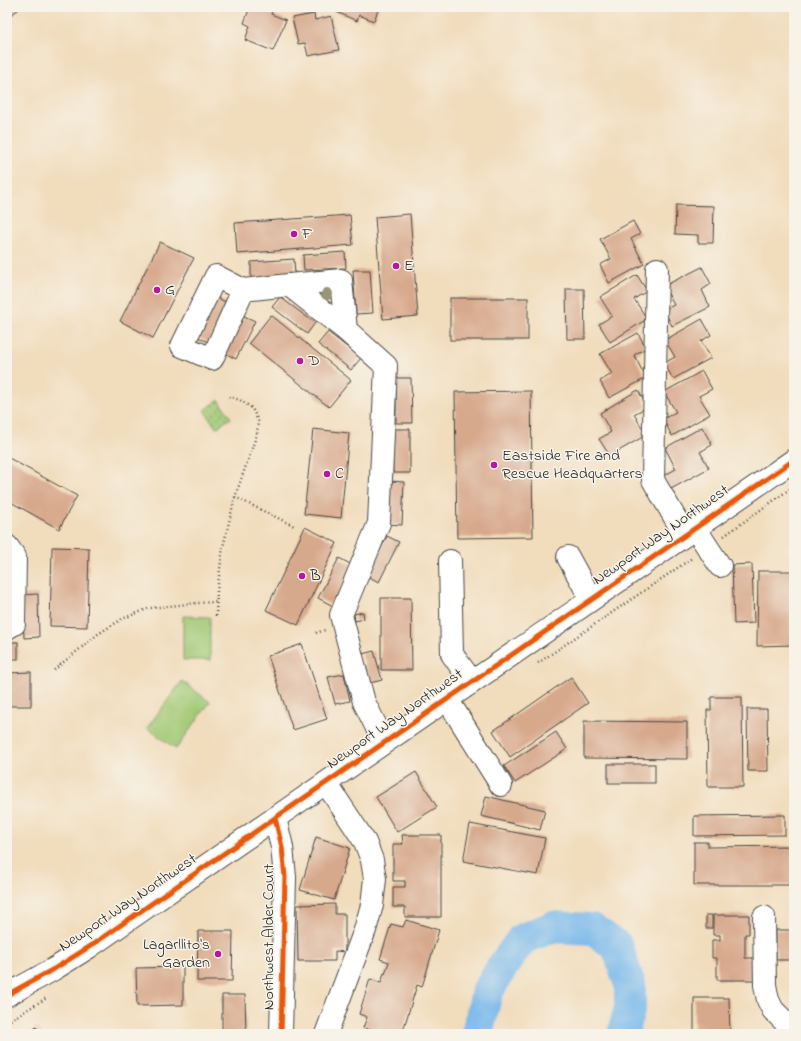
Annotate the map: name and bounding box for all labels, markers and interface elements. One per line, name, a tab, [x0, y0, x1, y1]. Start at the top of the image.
place label: F	[301, 222, 313, 246]
marker: F	[289, 229, 299, 239]
place label: E	[404, 254, 414, 278]
marker: E	[391, 261, 401, 271]
place label: G	[165, 278, 175, 302]
marker: G	[152, 285, 162, 295]
place label: D	[307, 349, 320, 373]
marker: D	[295, 356, 305, 366]
place label: Eastside Fire and Rescue Headquarters	[502, 444, 643, 486]
marker: Eastside Fire and Rescue Headquarters	[489, 460, 499, 470]
place label: C	[335, 462, 344, 486]
marker: C	[322, 469, 332, 479]
street label: Newport Way Northwest	[588, 478, 735, 591]
place label: B	[309, 564, 321, 588]
marker: B	[297, 571, 307, 581]
street label: Newport Way Northwest	[322, 662, 469, 775]
street label: Newport Way Northwest	[54, 847, 202, 958]
street label: Northwest Alder Court	[257, 863, 281, 1010]
place label: Lagarllito's Garden	[143, 933, 210, 975]
marker: Lagarllito's Garden	[213, 949, 223, 959]

